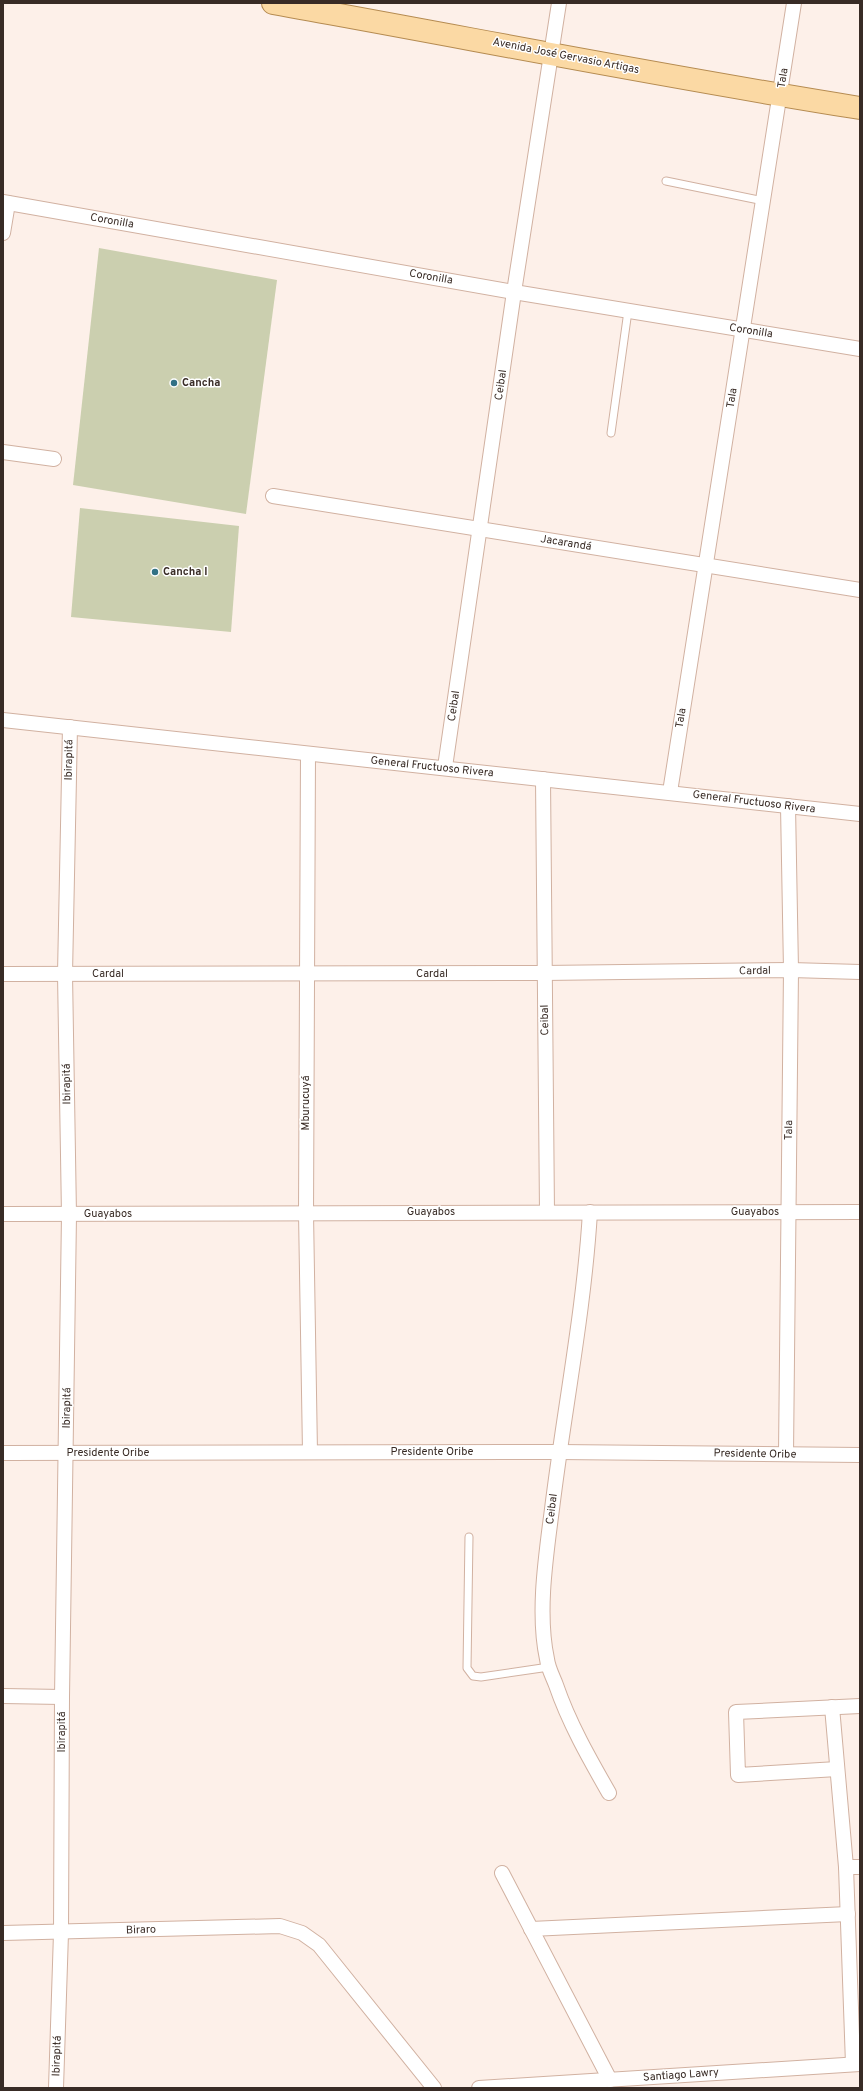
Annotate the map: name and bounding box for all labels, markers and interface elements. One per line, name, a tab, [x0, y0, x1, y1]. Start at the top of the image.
street label: Avenida José Gervasio Artigas	[492, 35, 640, 77]
street label: Tala	[775, 67, 792, 89]
street label: Coronilla	[89, 210, 135, 232]
street label: Coronilla	[408, 266, 454, 288]
street label: Coronilla	[728, 321, 774, 341]
street label: Ceibal	[492, 369, 510, 401]
place label: Cancha	[182, 376, 220, 390]
marker: Cancha	[169, 378, 179, 388]
street label: Tala	[724, 387, 741, 409]
street label: Jacarandá	[539, 532, 593, 554]
place label: Cancha I	[163, 565, 207, 579]
marker: Cancha I	[150, 567, 160, 577]
street label: Ceibal	[445, 690, 463, 722]
street label: Tala	[673, 707, 690, 729]
street label: Ibirapitá	[62, 739, 76, 781]
street label: General Fructuoso Rivera	[370, 754, 494, 780]
street label: General Fructuoso Rivera	[692, 788, 816, 817]
street label: Cardal	[739, 964, 771, 978]
street label: Cardal	[92, 967, 124, 981]
street label: Cardal	[416, 967, 448, 981]
street label: Ceibal	[538, 1004, 552, 1036]
street label: Ibirapitá	[60, 1063, 74, 1105]
street label: Mburucuyá	[299, 1075, 313, 1130]
street label: Tala	[782, 1120, 796, 1140]
street label: Guayabos	[407, 1205, 455, 1219]
street label: Guayabos	[731, 1205, 779, 1219]
street label: Guayabos	[84, 1207, 132, 1221]
street label: Ibirapitá	[60, 1387, 74, 1429]
street label: Presidente Oribe	[391, 1445, 474, 1459]
street label: Presidente Oribe	[67, 1446, 150, 1460]
street label: Presidente Oribe	[713, 1446, 797, 1462]
street label: Ceibal	[543, 1493, 561, 1525]
street label: Ibirapitá	[55, 1711, 69, 1753]
street label: Biraro	[126, 1922, 156, 1938]
street label: Ibirapitá	[49, 2035, 65, 2077]
street label: Santiago Lawry	[643, 2065, 720, 2085]

